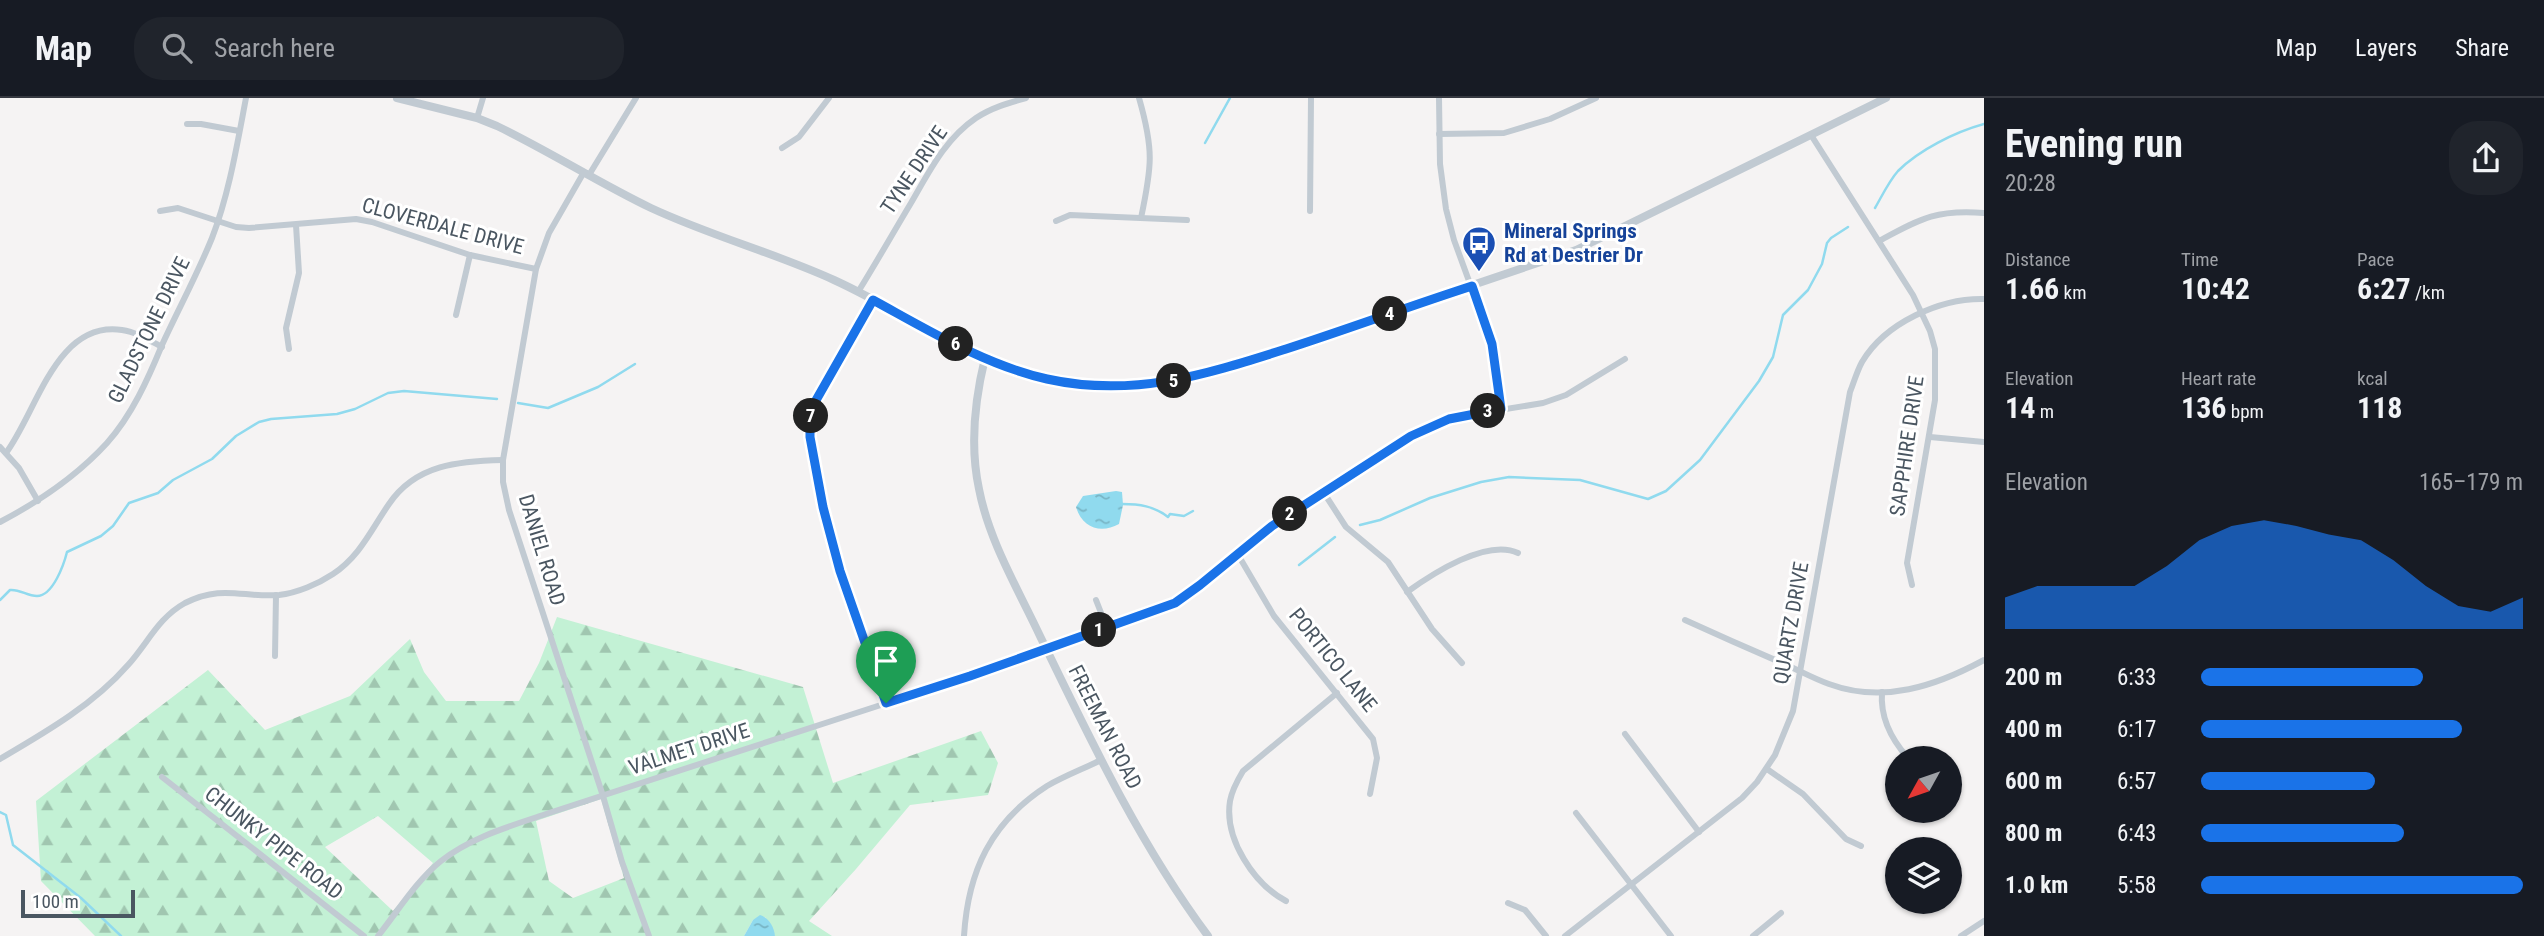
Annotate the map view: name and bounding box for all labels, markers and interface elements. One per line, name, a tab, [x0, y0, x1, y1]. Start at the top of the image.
search box	[134, 17, 624, 80]
text: Map	[35, 29, 92, 68]
icon: search	[158, 29, 196, 67]
text: Search here	[214, 33, 335, 63]
text: Map	[2276, 34, 2317, 62]
text: Layers	[2355, 34, 2417, 62]
text: Share	[2455, 34, 2509, 62]
street label: TYNE DRIVE	[876, 121, 952, 219]
button: share	[2449, 121, 2523, 195]
text: Evening run	[2005, 122, 2183, 166]
text: 20:28	[2005, 170, 2056, 197]
street label: CLOVERDALE DRIVE	[359, 193, 527, 259]
place label: Mineral Springs Rd at Destrier Dr	[1504, 219, 1643, 267]
bus stop icon: Mineral Springs Rd at Destrier Dr	[1460, 224, 1498, 273]
text: Distance	[2005, 248, 2070, 271]
text: Time	[2181, 248, 2218, 271]
text: Pace	[2357, 248, 2394, 271]
street label: GLADSTONE DRIVE	[103, 253, 195, 407]
text: 1.66	[2005, 271, 2059, 306]
text: 10:42	[2181, 271, 2250, 306]
text: 6:27	[2357, 271, 2411, 306]
text: km	[2059, 281, 2086, 304]
text: /km	[2411, 281, 2445, 304]
pin: 4	[1372, 296, 1408, 332]
text: 4	[1385, 302, 1394, 325]
pin: 6	[939, 327, 974, 362]
text: 6	[951, 332, 960, 355]
pin: 5	[1156, 364, 1192, 398]
text: Elevation	[2005, 367, 2073, 390]
text: Heart rate	[2181, 367, 2256, 390]
text: kcal	[2357, 367, 2388, 390]
text: 5	[1169, 369, 1178, 392]
street label: SAPPHIRE DRIVE	[1885, 374, 1929, 518]
text: 14	[2005, 390, 2035, 425]
text: 136	[2181, 390, 2226, 425]
text: 118	[2357, 390, 2402, 425]
pin: 3	[1470, 394, 1506, 428]
pin: 7	[794, 398, 828, 434]
text: 3	[1483, 399, 1492, 422]
text: m	[2035, 400, 2054, 423]
text: bpm	[2226, 400, 2264, 423]
text: 7	[806, 404, 815, 427]
text: Elevation	[2005, 469, 2088, 496]
text: 165–179 m	[2419, 469, 2523, 496]
street label: DANIEL ROAD	[514, 491, 570, 609]
pin: 2	[1272, 496, 1308, 532]
text: 2	[1285, 502, 1294, 525]
street label: QUARTZ DRIVE	[1768, 560, 1814, 686]
street label: PORTICO LANE	[1284, 604, 1382, 716]
pin: 1	[1082, 612, 1116, 648]
text: 1	[1094, 618, 1103, 641]
pin	[856, 631, 916, 703]
icon: arrive	[867, 642, 905, 680]
street label: FREEMAN ROAD	[1063, 661, 1147, 793]
text: 200 m	[2005, 664, 2062, 691]
text: 6:33	[2117, 664, 2156, 691]
text: 400 m	[2005, 716, 2062, 743]
text: 6:17	[2117, 716, 2156, 743]
street label: VALMET DRIVE	[626, 718, 752, 780]
north arrow	[1885, 746, 1962, 822]
map controls	[1885, 746, 1962, 914]
text: 600 m	[2005, 768, 2062, 795]
text: 6:57	[2117, 768, 2156, 795]
street label: CHUNKY PIPE ROAD	[200, 782, 348, 904]
text: 800 m	[2005, 820, 2062, 847]
text: 6:43	[2117, 820, 2156, 847]
button: layers	[1885, 837, 1962, 914]
text: 1.0 km	[2005, 872, 2068, 899]
text: 5:58	[2117, 872, 2156, 899]
scale bar	[21, 887, 135, 919]
text: 100 m	[32, 890, 79, 913]

